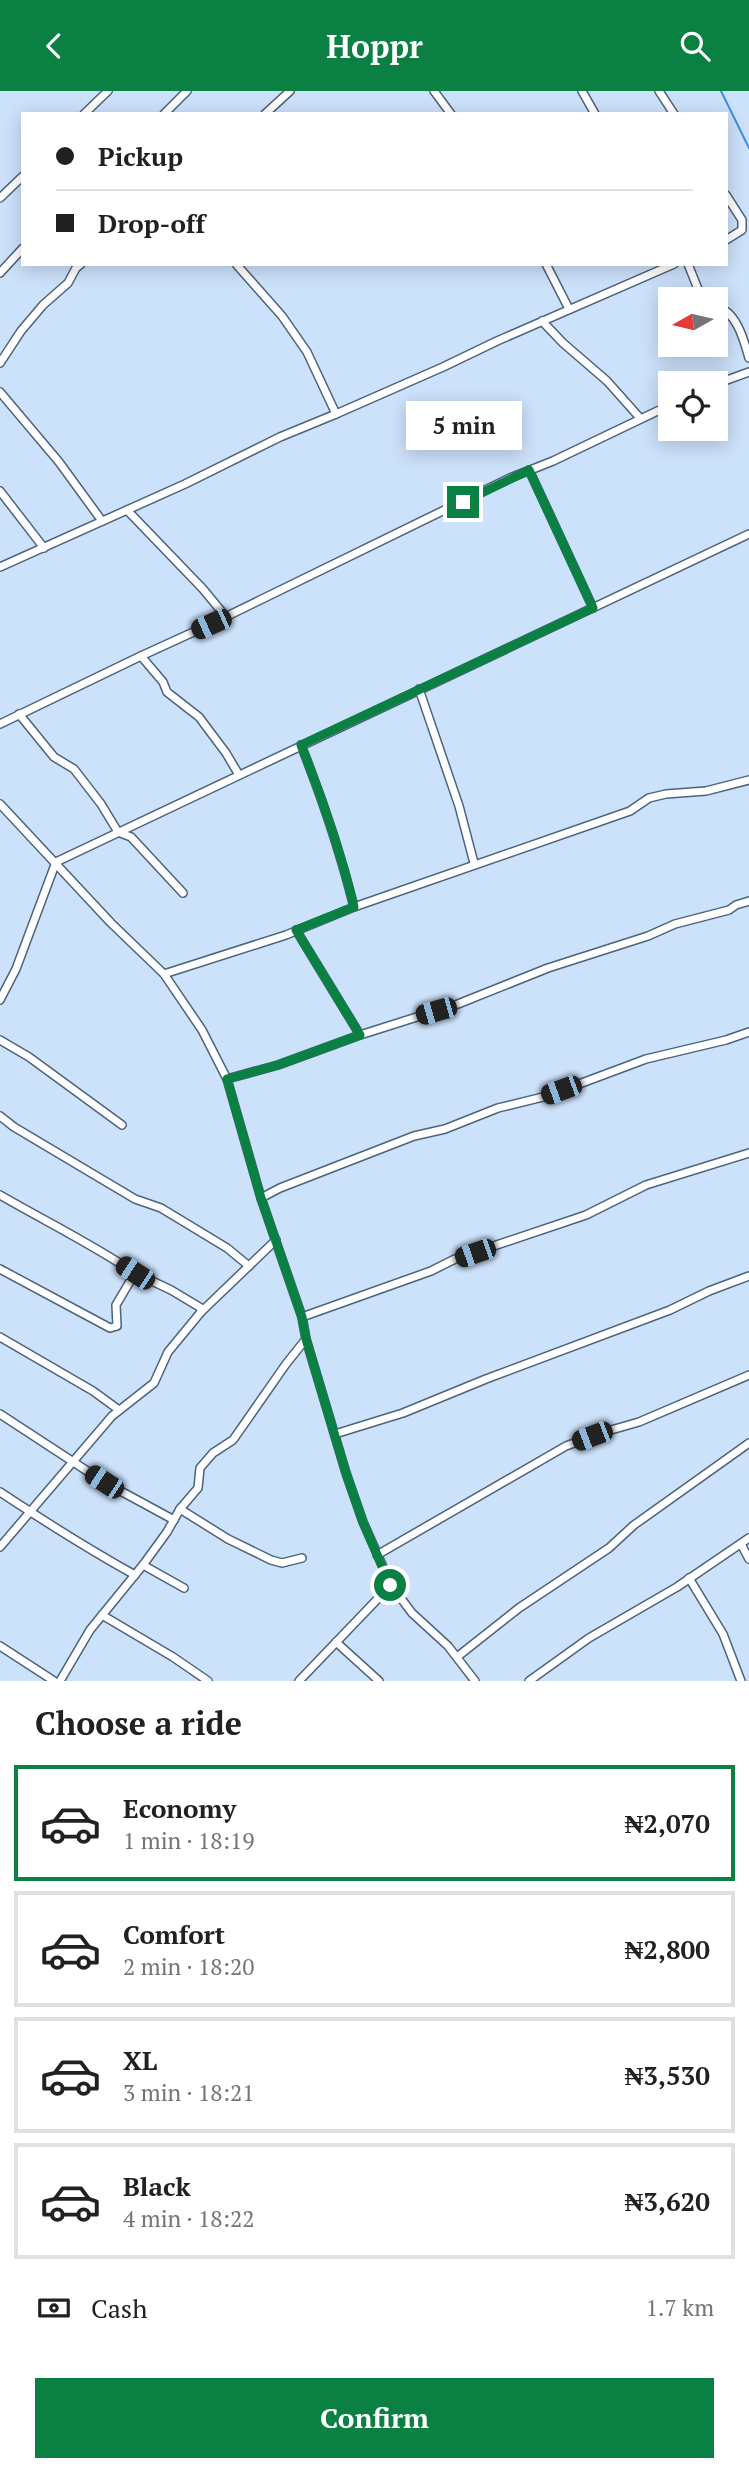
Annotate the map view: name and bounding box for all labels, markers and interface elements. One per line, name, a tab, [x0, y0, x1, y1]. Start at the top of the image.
text: Hoppr	[326, 25, 423, 67]
icon: back	[35, 27, 73, 65]
icon: search	[676, 27, 714, 65]
text: Pickup	[98, 139, 183, 173]
text: Drop-off	[98, 206, 205, 240]
north arrow	[658, 287, 728, 357]
map controls	[658, 287, 728, 441]
button: locate	[658, 371, 728, 441]
callout: 5 min	[405, 401, 521, 449]
text: 5 min	[433, 410, 495, 441]
route end	[447, 486, 479, 518]
car	[188, 606, 235, 642]
car	[413, 995, 460, 1027]
car	[538, 1073, 585, 1107]
car	[452, 1236, 499, 1270]
car	[112, 1253, 159, 1293]
car	[569, 1419, 616, 1453]
car	[81, 1462, 128, 1502]
route start	[374, 1569, 406, 1601]
text: Choose a ride	[35, 1702, 242, 1744]
text: Economy	[123, 1791, 236, 1825]
icon: car	[39, 1792, 102, 1855]
text: ₦2,070	[625, 1806, 710, 1840]
text: 1 min · 18:19	[123, 1825, 255, 1856]
text: Comfort	[123, 1917, 225, 1951]
icon: car	[39, 1918, 102, 1981]
text: ₦2,800	[625, 1932, 710, 1966]
text: 2 min · 18:20	[123, 1951, 255, 1982]
text: XL	[123, 2043, 157, 2077]
icon: car	[39, 2044, 102, 2107]
text: ₦3,530	[625, 2058, 710, 2092]
text: 3 min · 18:21	[123, 2077, 255, 2108]
text: Black	[123, 2169, 191, 2203]
icon: car	[39, 2170, 102, 2233]
text: ₦3,620	[625, 2184, 710, 2218]
text: 4 min · 18:22	[123, 2203, 255, 2234]
icon: cash	[35, 2289, 73, 2327]
text: Cash	[91, 2291, 147, 2325]
text: 1.7 km	[646, 2292, 714, 2323]
button: Confirm	[35, 2378, 714, 2458]

